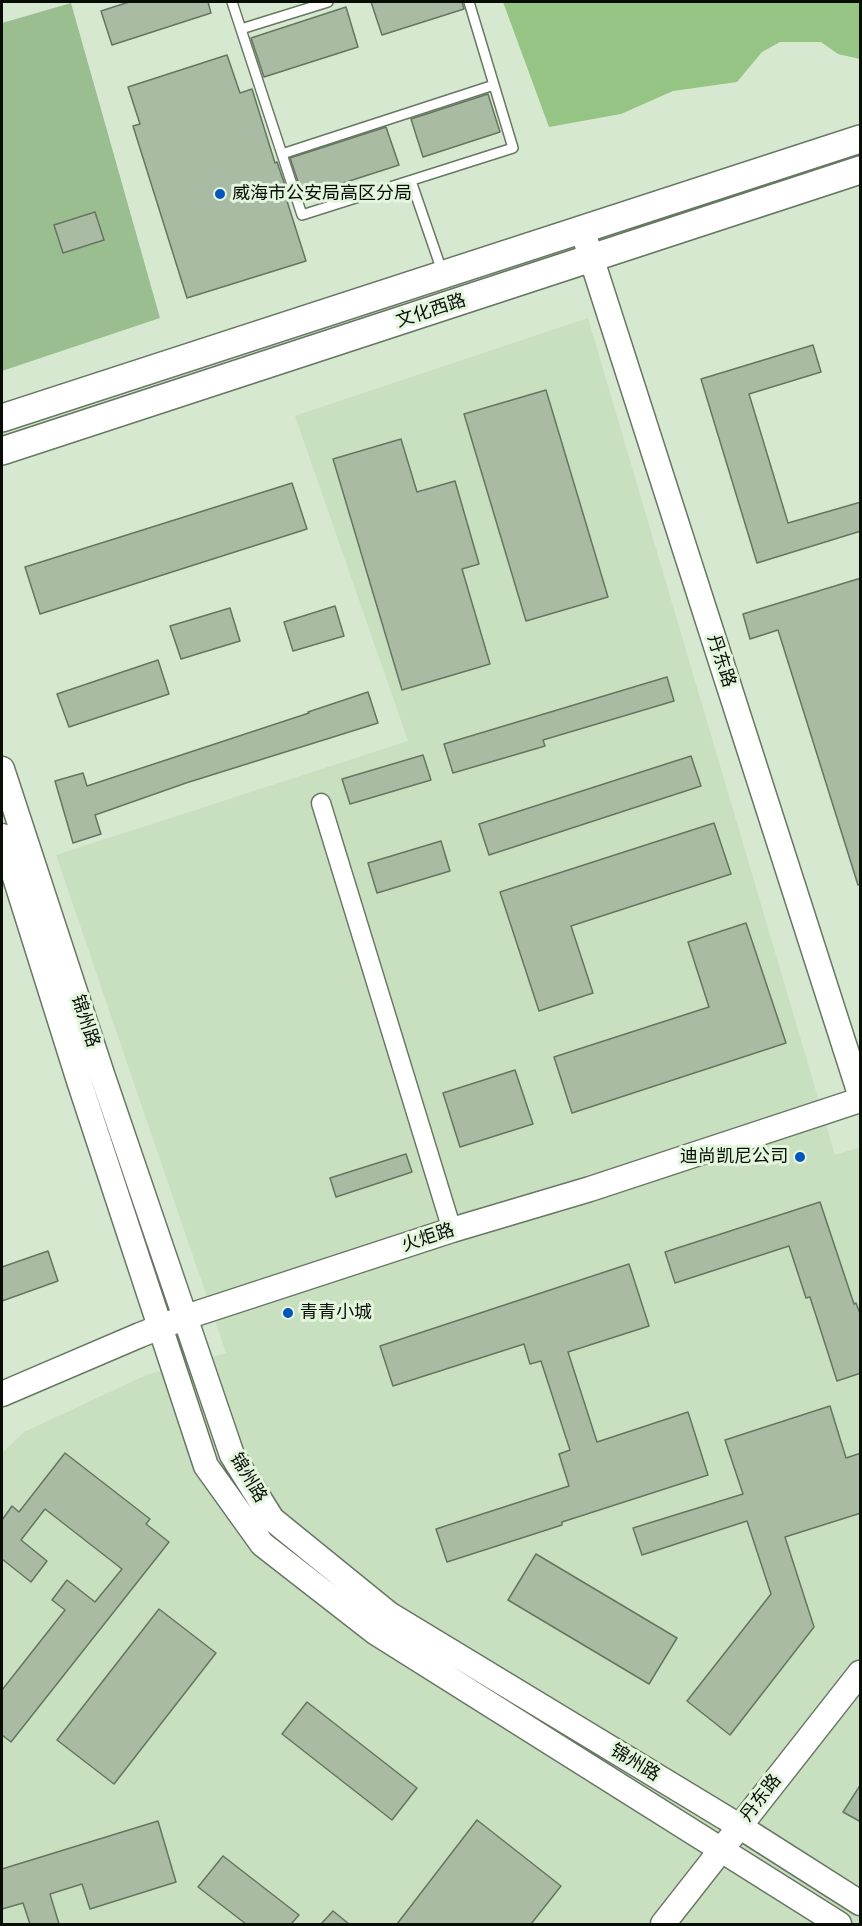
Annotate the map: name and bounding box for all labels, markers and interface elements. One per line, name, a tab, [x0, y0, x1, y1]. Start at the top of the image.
place label: 威海市公安局高区分局	[232, 183, 412, 205]
marker: 威海市公安局高区分局	[213, 187, 227, 201]
street label: 文化西路	[393, 290, 469, 332]
street label: 丹东路	[702, 632, 740, 690]
street label: 锦州路	[66, 992, 104, 1050]
place label: 迪尚凯尼公司	[680, 1146, 788, 1168]
marker: 迪尚凯尼公司	[793, 1150, 807, 1164]
street label: 火炬路	[399, 1219, 457, 1257]
place label: 青青小城	[300, 1302, 372, 1324]
marker: 青青小城	[281, 1306, 295, 1320]
street label: 锦州路	[225, 1449, 271, 1507]
street label: 锦州路	[606, 1740, 664, 1786]
street label: 丹东路	[736, 1770, 786, 1826]

